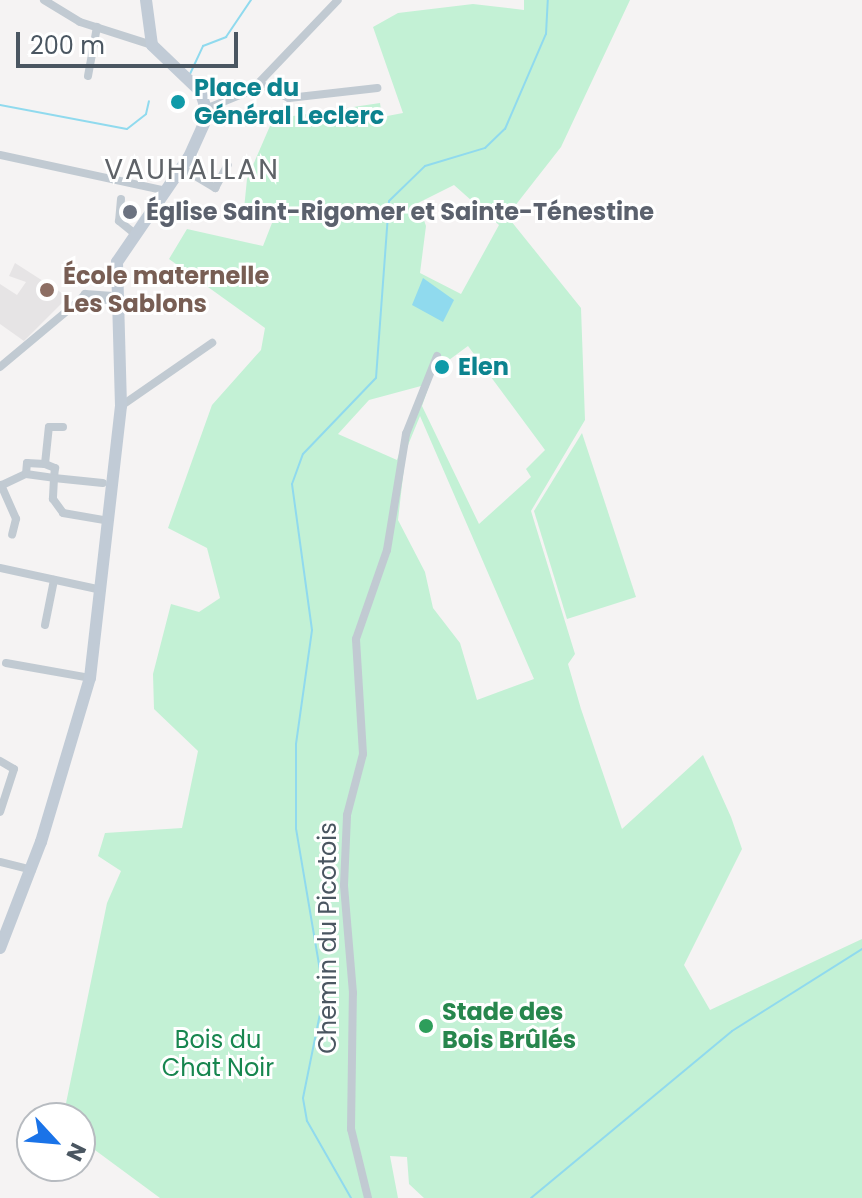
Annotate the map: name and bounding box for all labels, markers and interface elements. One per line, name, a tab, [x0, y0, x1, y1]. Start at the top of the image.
scale bar	[20, 16, 242, 66]
text: 200 m	[30, 29, 105, 62]
place label: Place du Général Leclerc	[194, 74, 384, 130]
marker: Place du Général Leclerc	[169, 93, 187, 111]
district label: VAUHALLAN	[104, 153, 280, 187]
place label: Église Saint-Rigomer et Sainte-Ténestine	[146, 198, 654, 226]
marker: Église Saint-Rigomer et Sainte-Ténestine	[121, 203, 139, 221]
place label: École maternelle Les Sablons	[63, 262, 269, 318]
marker: École maternelle Les Sablons	[38, 281, 56, 299]
place label: Elen	[458, 353, 509, 381]
marker: Elen	[433, 358, 451, 376]
street label: Chemin du Picotois	[314, 822, 342, 1054]
place label: Stade des Bois Brûlés	[442, 998, 576, 1054]
marker: Stade des Bois Brûlés	[417, 1017, 435, 1035]
park label: Bois du Chat Noir	[162, 1026, 274, 1082]
north arrow	[16, 1102, 96, 1182]
text: N	[59, 1138, 94, 1166]

